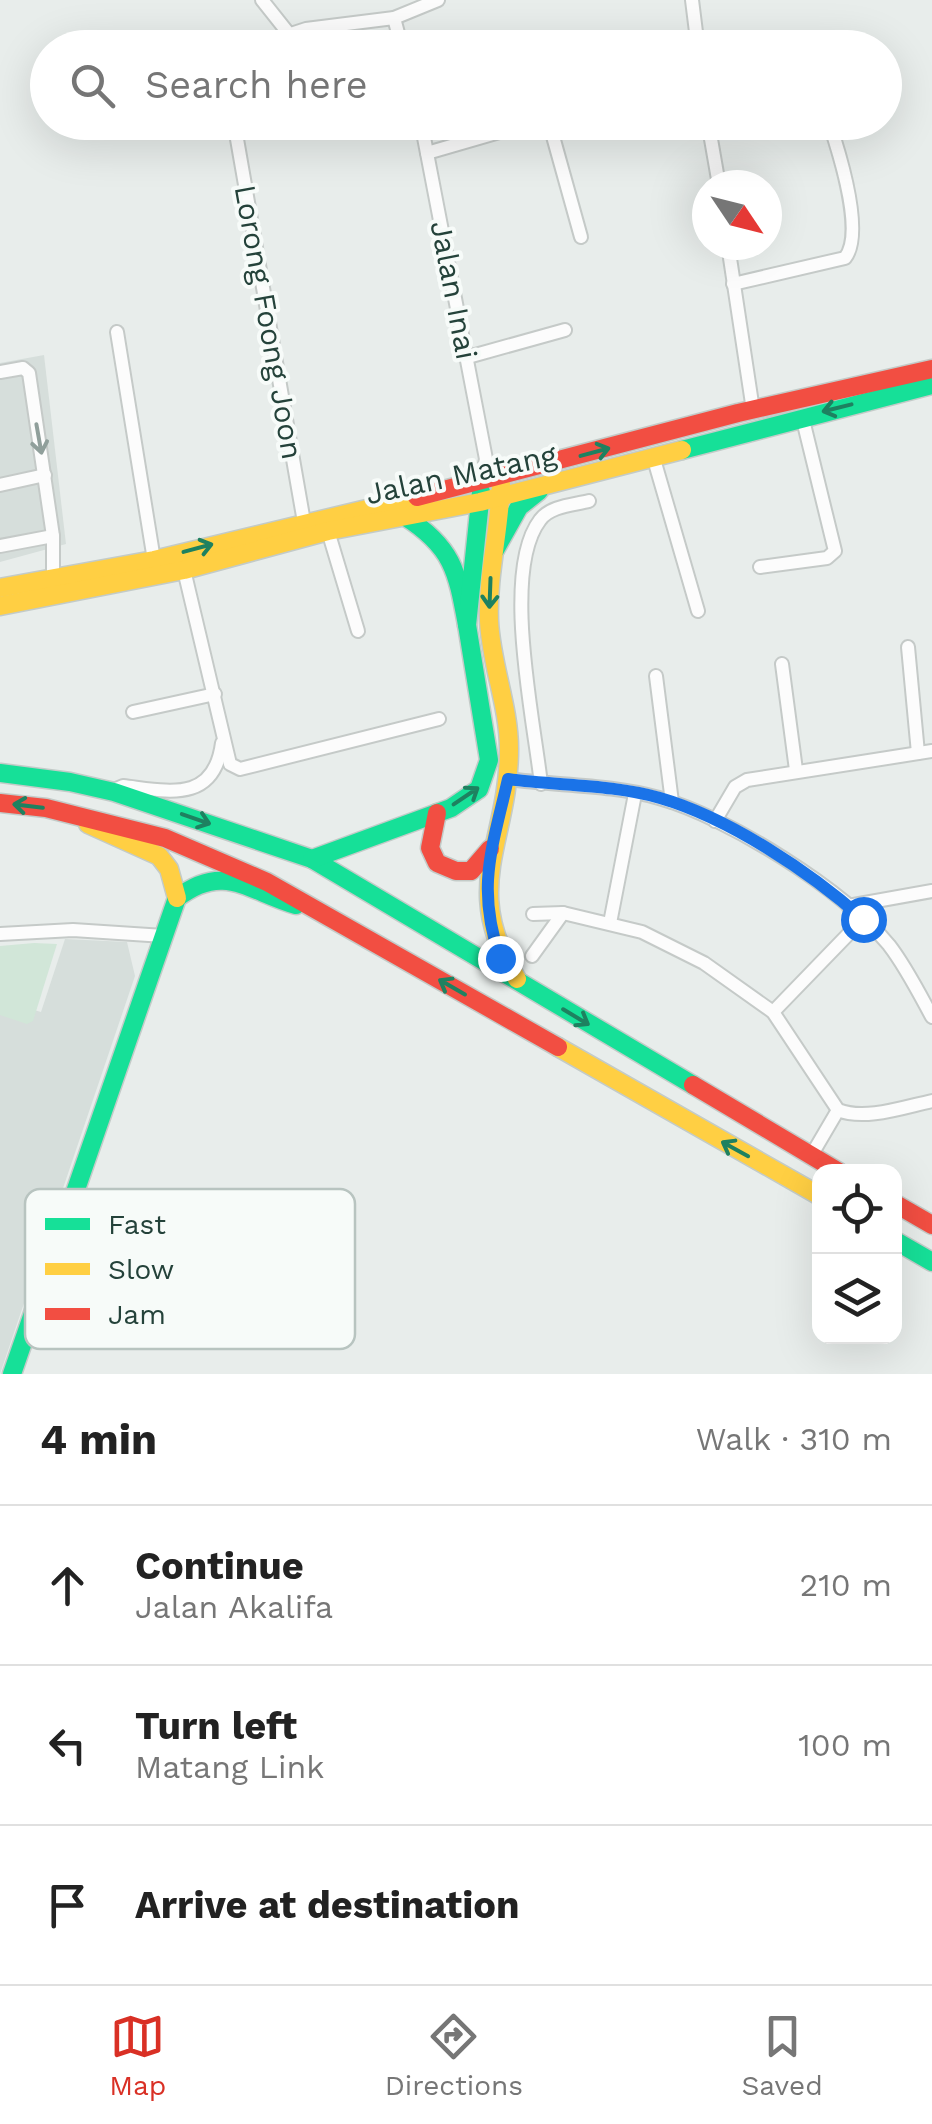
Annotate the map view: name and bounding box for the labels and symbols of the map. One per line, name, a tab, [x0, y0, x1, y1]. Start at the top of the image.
north arrow	[692, 170, 782, 260]
street label: Lorong Foong Joon	[228, 182, 310, 462]
street label: Jalan Inai	[423, 218, 485, 362]
one-way arrow	[822, 399, 853, 418]
one-way arrow	[30, 422, 49, 455]
street label: Jalan Matang	[362, 437, 560, 511]
one-way arrow	[579, 442, 610, 460]
one-way arrow	[182, 538, 214, 557]
one-way arrow	[480, 577, 499, 609]
one-way arrow	[452, 786, 479, 807]
one-way arrow	[12, 796, 45, 815]
one-way arrow	[180, 811, 211, 829]
route start	[841, 897, 887, 943]
route end	[478, 936, 524, 982]
one-way arrow	[439, 977, 467, 997]
one-way arrow	[561, 1007, 590, 1027]
one-way arrow	[720, 1138, 750, 1158]
legend	[25, 1189, 355, 1349]
text: Fast	[108, 1208, 166, 1241]
text: Slow	[108, 1253, 174, 1286]
text: Jam	[108, 1298, 166, 1331]

